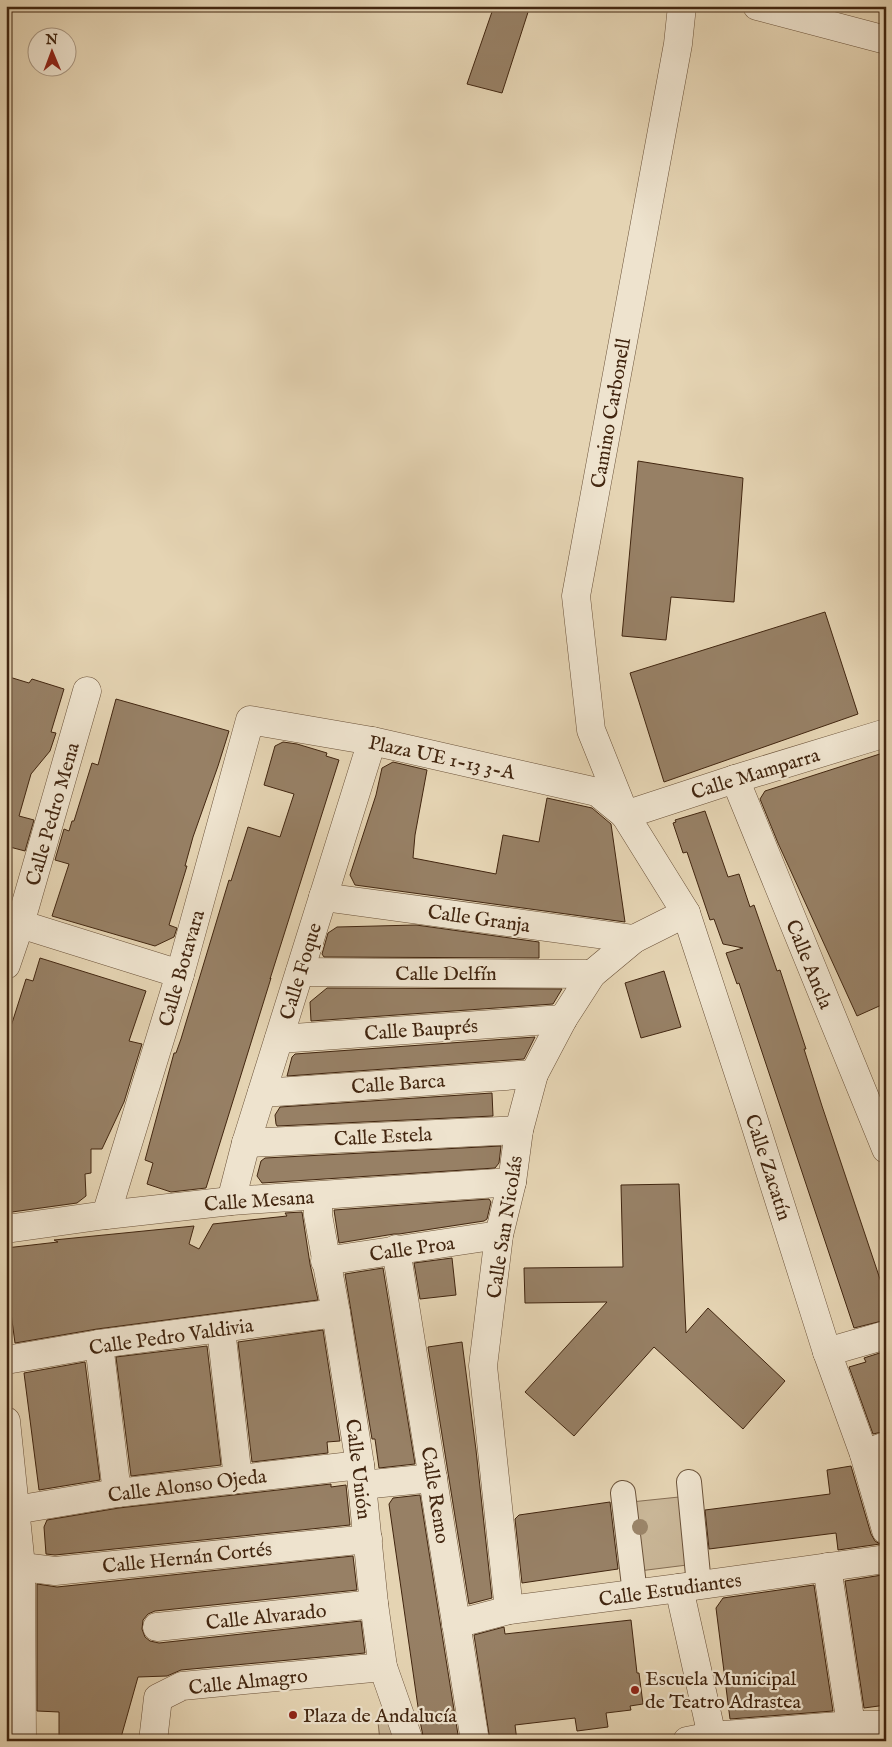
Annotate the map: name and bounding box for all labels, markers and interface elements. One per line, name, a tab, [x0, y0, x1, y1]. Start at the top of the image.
north arrow	[28, 28, 78, 78]
text: N	[45, 31, 58, 49]
street label: Camino Carbonell	[586, 336, 637, 490]
street label: Plaza UE 1-13 3-A	[366, 731, 518, 786]
street label: Calle Pedro Mena	[21, 739, 86, 889]
street label: Calle Mamparra	[688, 743, 823, 806]
street label: Calle Granja	[426, 900, 532, 939]
street label: Calle Botavara	[154, 907, 211, 1030]
street label: Calle Ancla	[779, 916, 838, 1013]
street label: Calle Foque	[275, 920, 328, 1023]
street label: Calle Delfín	[395, 962, 497, 987]
street label: Calle Bauprés	[363, 1014, 479, 1047]
street label: Calle Barca	[350, 1069, 446, 1100]
street label: Calle Zacatín	[739, 1111, 797, 1224]
street label: Calle Estela	[333, 1122, 433, 1153]
street label: Calle San Nicolás	[482, 1154, 529, 1300]
street label: Calle Mesana	[203, 1185, 315, 1218]
street label: Calle Proa	[368, 1231, 457, 1268]
street label: Calle Pedro Valdivia	[87, 1314, 255, 1361]
street label: Calle Unión	[339, 1418, 376, 1521]
street label: Calle Remo	[415, 1445, 455, 1546]
street label: Calle Alonso Ojeda	[106, 1464, 268, 1509]
street label: Calle Hernán Cortés	[101, 1537, 273, 1580]
street label: Calle Estudiantes	[597, 1568, 743, 1613]
street label: Calle Alvarado	[205, 1599, 328, 1636]
street label: Calle Almagro	[187, 1664, 309, 1701]
place label: Escuela Municipal de Teatro Adrastea	[645, 1667, 801, 1715]
marker: Escuela Municipal de Teatro Adrastea	[629, 1684, 641, 1696]
place label: Plaza de Andalucía	[303, 1704, 457, 1729]
marker: Plaza de Andalucía	[287, 1709, 299, 1721]

